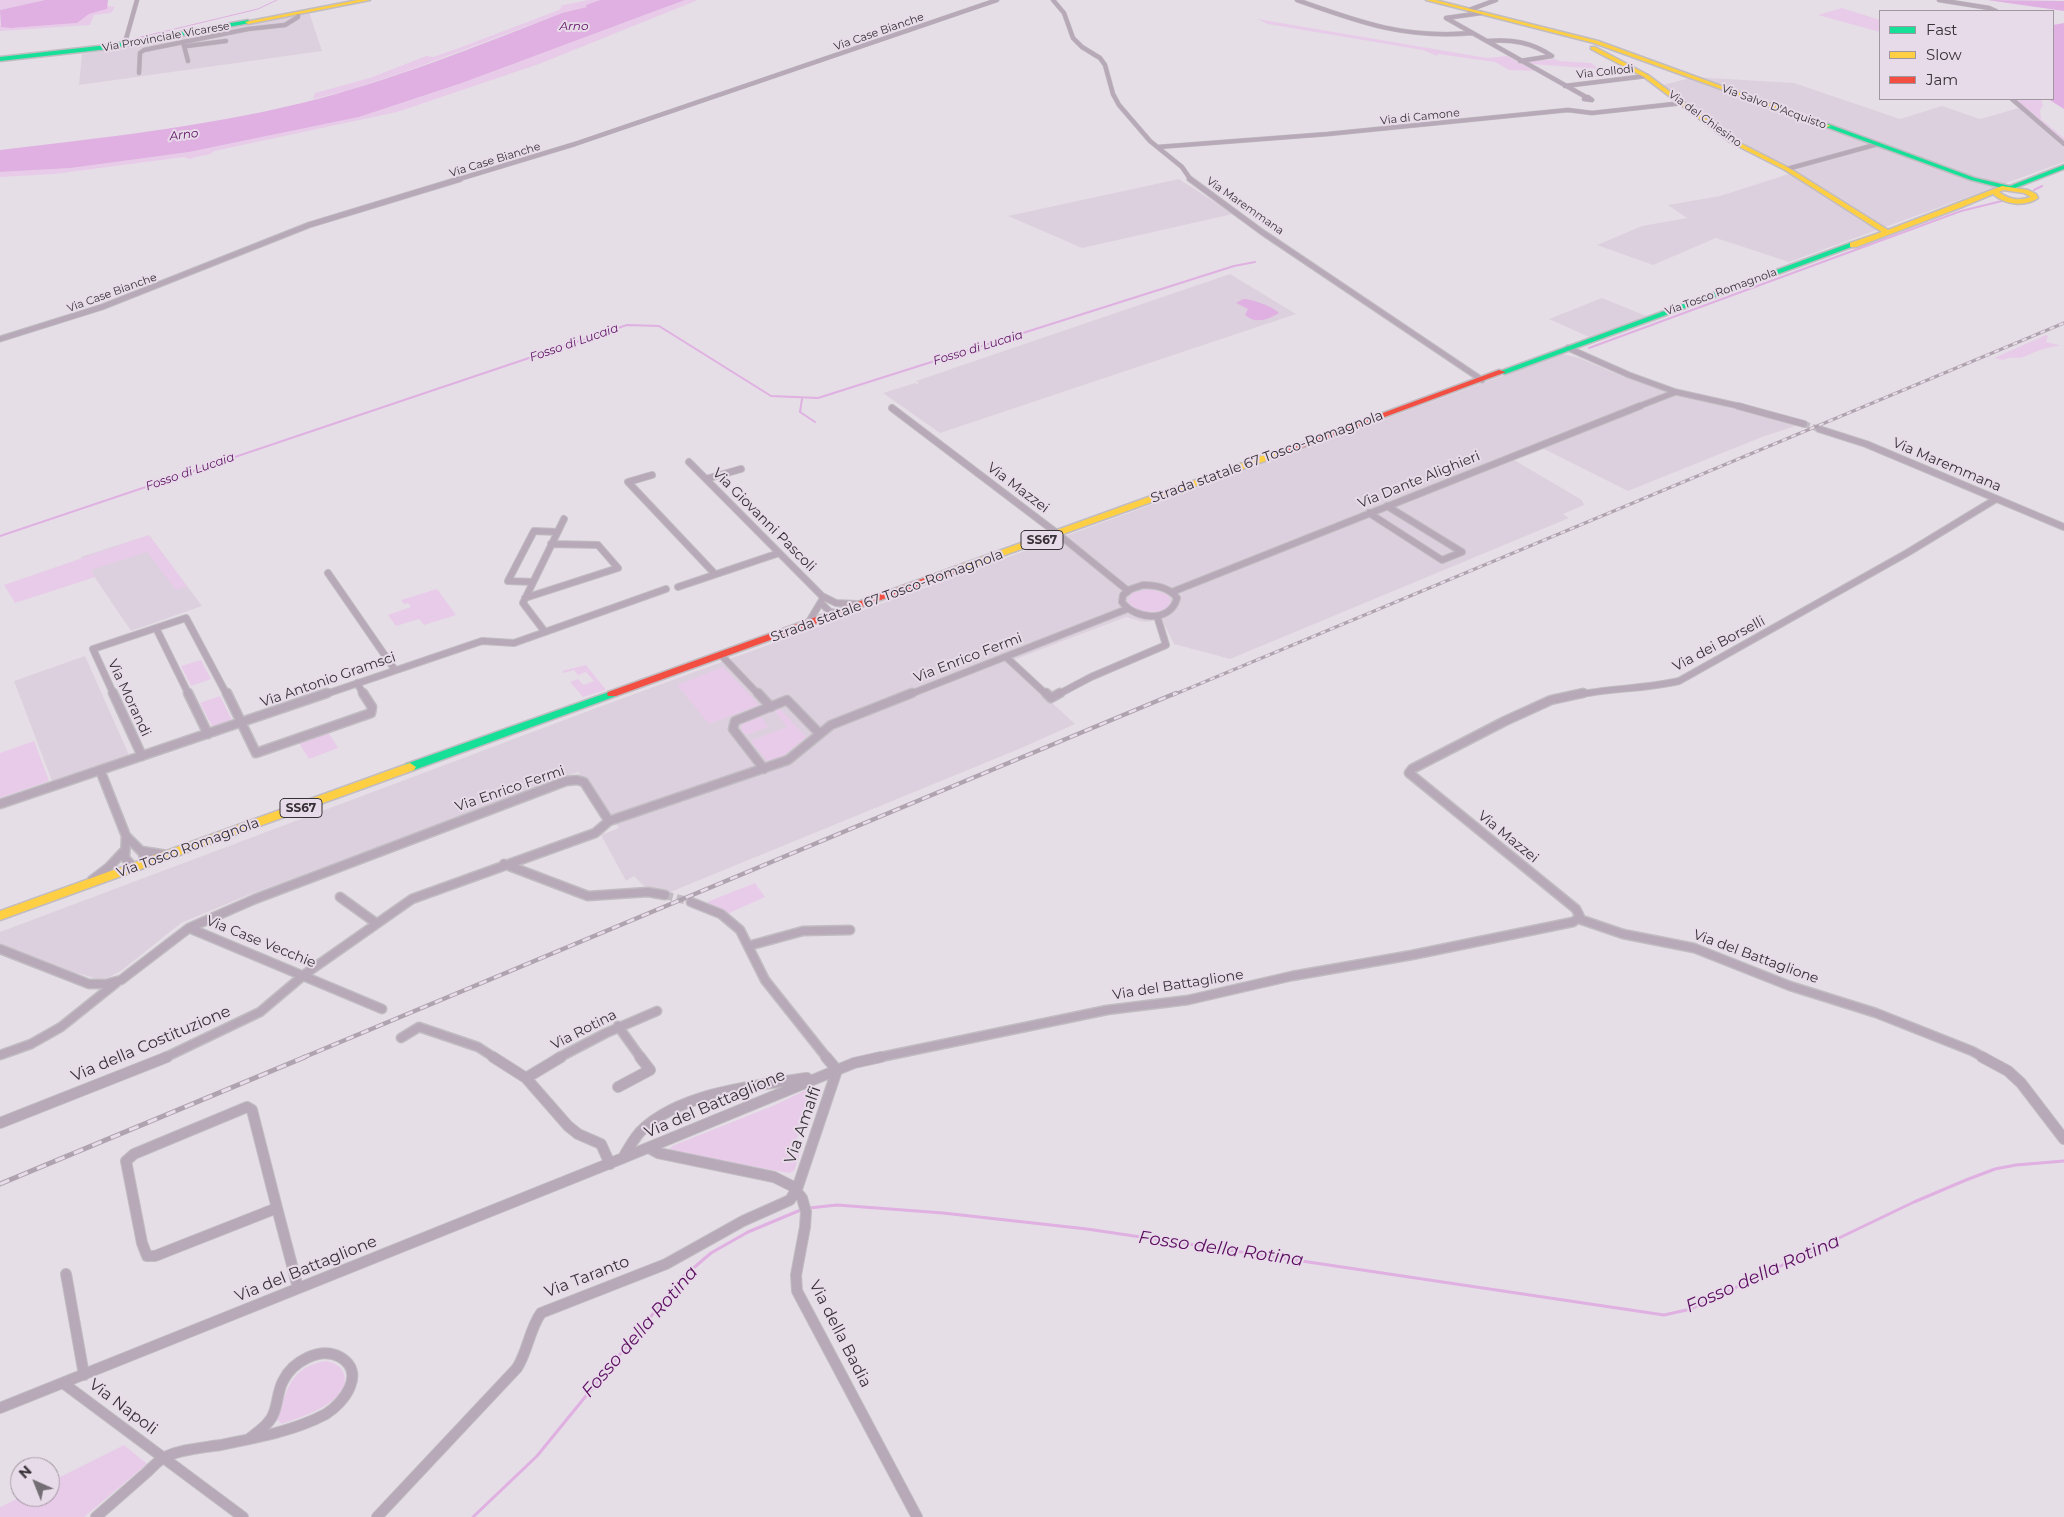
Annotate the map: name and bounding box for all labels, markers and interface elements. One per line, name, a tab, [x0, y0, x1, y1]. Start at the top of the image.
street label: Via Case Bianche	[832, 10, 926, 54]
legend	[1879, 10, 2054, 100]
street label: Via Provinciale Vicarese	[101, 19, 231, 55]
water label: Arno	[560, 19, 588, 33]
text: Fast	[1926, 20, 1957, 39]
text: Slow	[1926, 45, 1962, 64]
street label: Via Collodi	[1576, 62, 1634, 82]
text: Jam	[1926, 70, 1958, 89]
street label: Via Salvo D'Acquisto	[1720, 82, 1828, 132]
street label: Via del Chiesino	[1666, 88, 1744, 150]
street label: Via di Camone	[1380, 106, 1460, 128]
water label: Arno	[169, 126, 199, 144]
street label: Via Case Bianche	[448, 140, 542, 180]
street label: Via Maremmana	[1204, 174, 1286, 238]
street label: Via Tosco Romagnola	[1663, 266, 1779, 318]
street label: Via Case Bianche	[65, 271, 159, 315]
water label: Fosso di Lucaia	[528, 321, 620, 365]
water label: Fosso di Lucaia	[931, 328, 1025, 368]
street label: Strada statale 67 Tosco-Romagnola	[1148, 407, 1386, 507]
street label: Via Maremmana	[1890, 435, 2004, 495]
street label: Via Dante Alighieri	[1356, 448, 1482, 512]
water label: Fosso di Lucaia	[144, 450, 236, 494]
street label: Via Mazzei	[984, 459, 1052, 517]
street label: Via Giovanni Pascoli	[709, 465, 819, 575]
road number: SS67	[1021, 530, 1063, 550]
street label: Strada statale 67 Tosco-Romagnola	[768, 546, 1006, 646]
street label: Via dei Borselli	[1670, 613, 1768, 675]
street label: Via Enrico Fermi	[911, 630, 1025, 686]
street label: Via Antonio Gramsci	[258, 649, 398, 711]
street label: Via Morandi	[104, 657, 154, 739]
street label: Via Enrico Fermi	[453, 762, 567, 816]
road number: SS67	[280, 798, 322, 818]
street label: Via Mazzei	[1474, 807, 1542, 867]
street label: Via Tosco Romagnola	[115, 814, 261, 882]
street label: Via Case Vecchie	[204, 912, 318, 972]
street label: Via del Battaglione	[1691, 926, 1821, 988]
street label: Via del Battaglione	[1111, 966, 1245, 1004]
street label: Via della Costituzione	[68, 1002, 234, 1086]
street label: Via Rotina	[548, 1006, 620, 1054]
street label: Via del Battaglione	[642, 1066, 788, 1142]
street label: Via Amalfi	[781, 1084, 825, 1166]
water label: Fosso della Rotina	[1137, 1227, 1305, 1271]
water label: Fosso della Rotina	[1683, 1230, 1843, 1318]
street label: Via del Battaglione	[232, 1232, 380, 1306]
street label: Via Taranto	[542, 1252, 632, 1302]
water label: Fosso della Rotina	[577, 1262, 703, 1402]
street label: Via della Badia	[805, 1277, 875, 1391]
street label: Via Napoli	[85, 1375, 161, 1439]
north arrow	[10, 1457, 60, 1507]
text: N	[15, 1462, 36, 1482]

